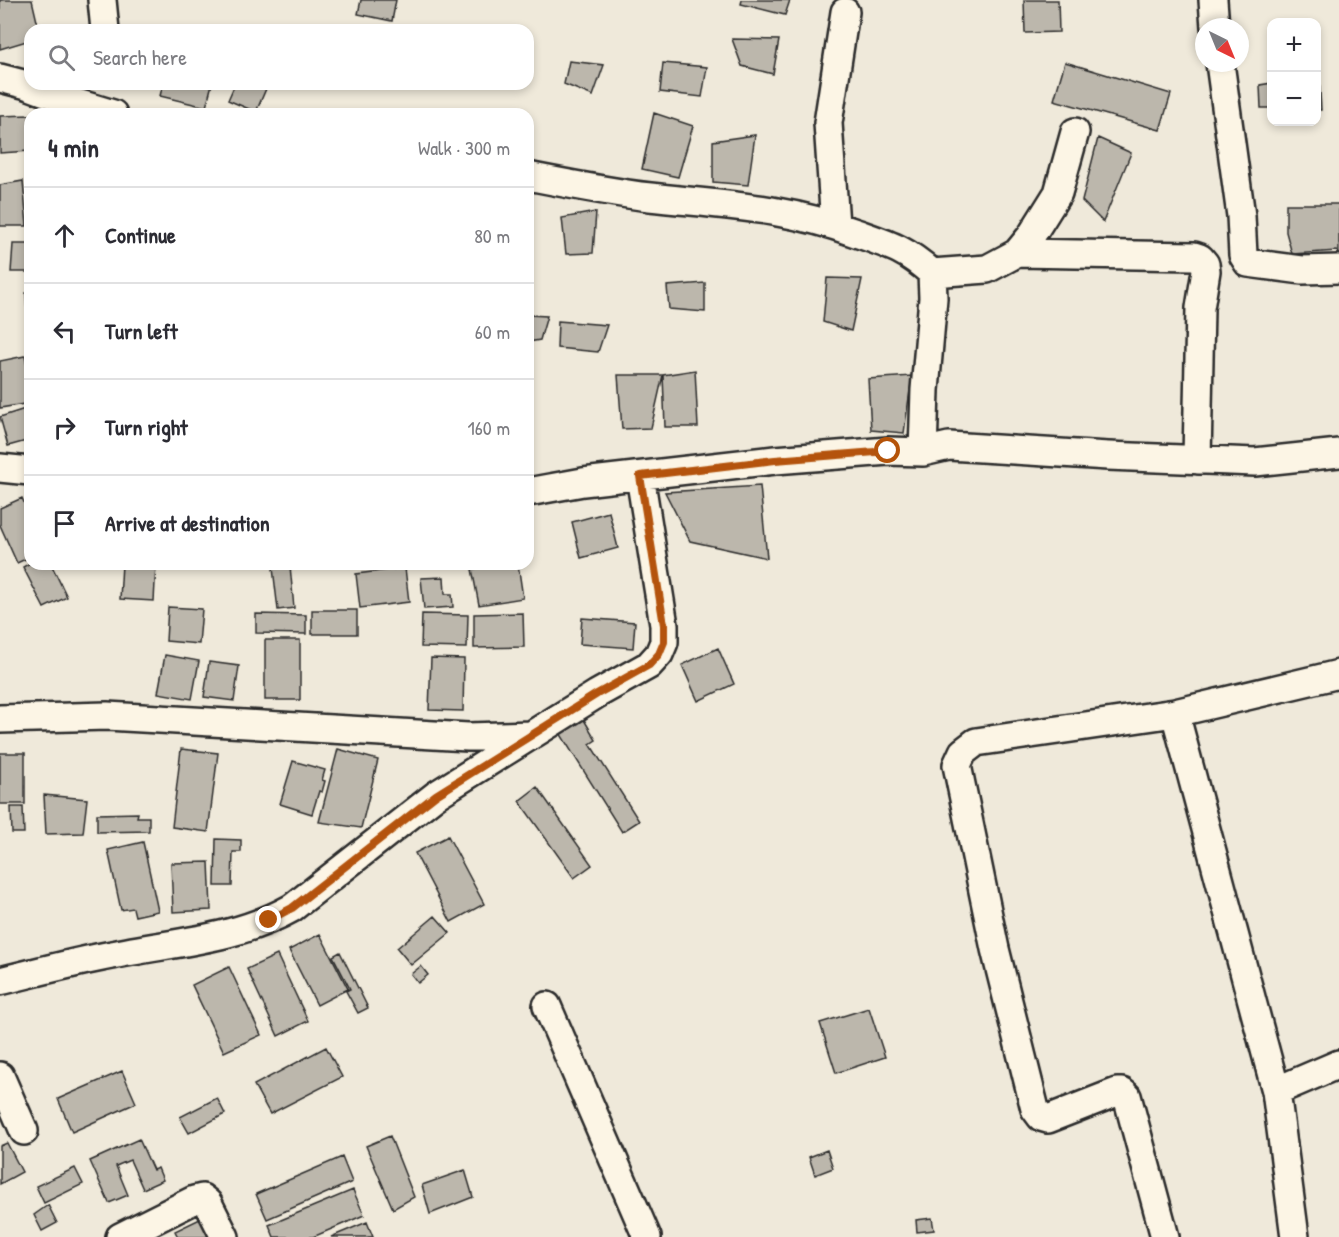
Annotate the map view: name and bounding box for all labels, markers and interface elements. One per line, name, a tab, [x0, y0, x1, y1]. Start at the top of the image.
north arrow	[1195, 18, 1249, 72]
map controls	[1267, 18, 1321, 126]
button: +	[1267, 18, 1321, 72]
search box	[24, 24, 534, 90]
icon: search	[45, 41, 78, 74]
text: Search here	[93, 42, 187, 72]
button: −	[1267, 72, 1321, 126]
text: 4 min	[48, 130, 99, 165]
text: Walk · 300 m	[418, 134, 510, 161]
icon: ahead	[48, 219, 81, 252]
text: Continue	[105, 220, 176, 250]
text: 80 m	[474, 222, 510, 249]
icon: left	[48, 315, 81, 348]
text: Turn left	[105, 316, 178, 346]
text: 60 m	[475, 318, 510, 345]
icon: right	[48, 411, 81, 444]
text: Turn right	[105, 412, 188, 442]
text: 160 m	[468, 414, 510, 441]
route start	[874, 437, 900, 463]
icon: arrive	[48, 507, 81, 540]
text: Arrive at destination	[105, 508, 270, 538]
route end	[255, 906, 281, 932]

